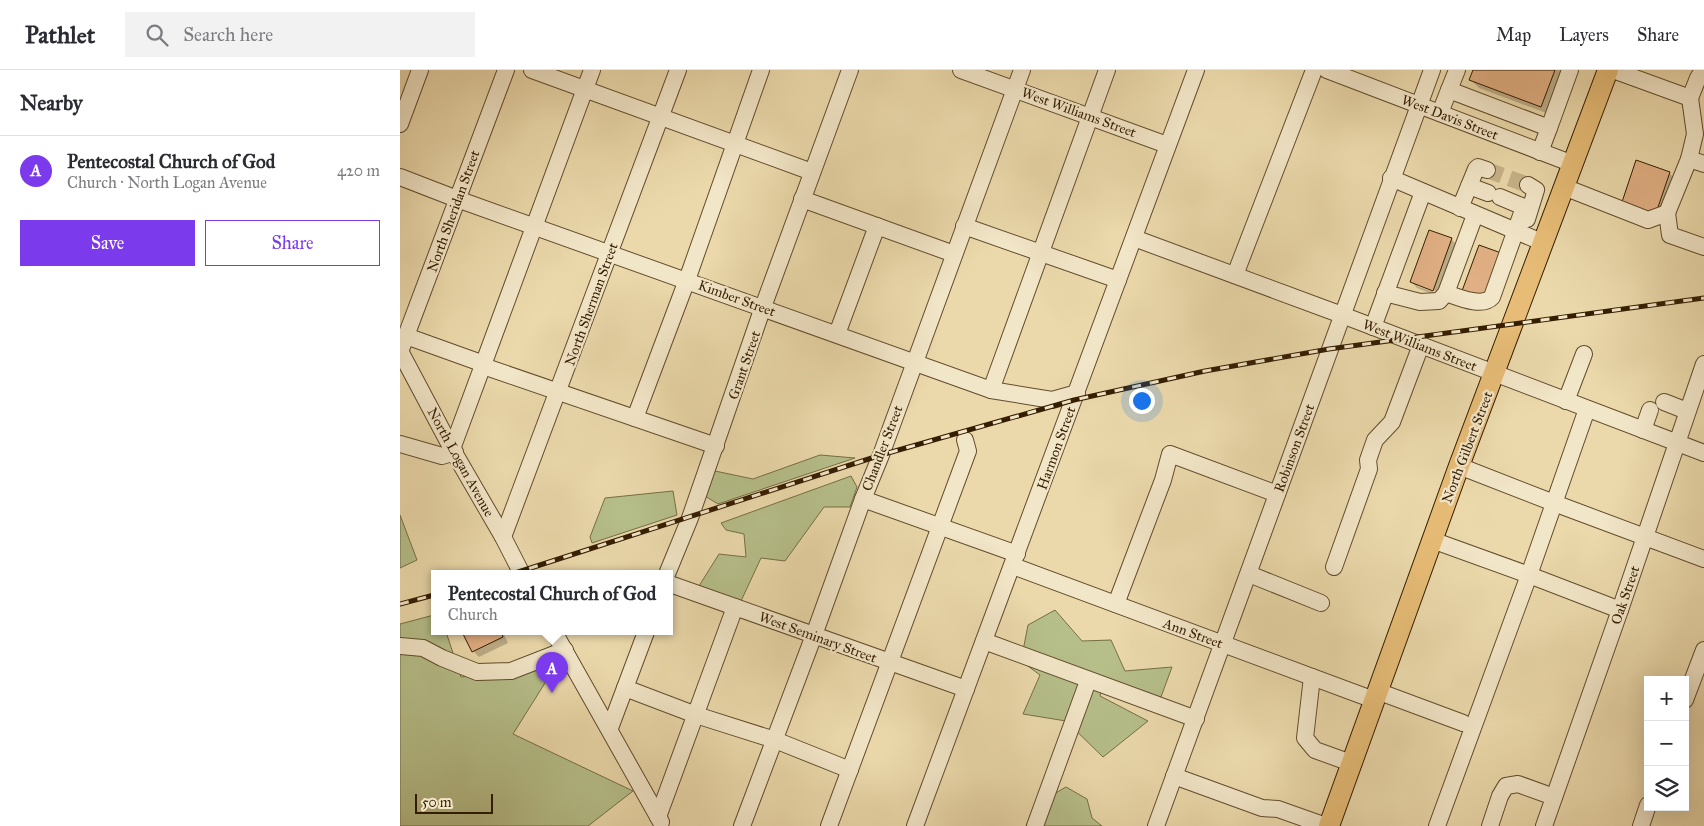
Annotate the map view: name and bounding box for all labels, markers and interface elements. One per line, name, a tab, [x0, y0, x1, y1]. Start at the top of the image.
search box	[125, 12, 475, 57]
text: Pathlet	[25, 20, 95, 50]
icon: search	[143, 21, 171, 49]
text: Search here	[183, 23, 273, 46]
text: Map	[1496, 24, 1531, 46]
text: Layers	[1559, 24, 1609, 46]
text: Share	[1637, 24, 1679, 46]
street label: West Williams Street	[1019, 84, 1139, 141]
text: Nearby	[20, 90, 83, 116]
street label: West Davis Street	[1399, 91, 1501, 144]
street label: North Sheridan Street	[423, 148, 483, 275]
text: Pentecostal Church of God	[67, 150, 275, 173]
text: A	[31, 161, 41, 180]
text: 420 m	[337, 161, 380, 180]
text: Church · North Logan Avenue	[67, 173, 267, 192]
button: Save	[20, 220, 195, 266]
button: Share	[205, 220, 380, 266]
street label: North Sherman Street	[561, 240, 622, 368]
street label: Kimber Street	[696, 277, 778, 320]
street label: West Williams Street	[1360, 316, 1479, 375]
street label: Grant Street	[725, 328, 764, 402]
your location	[1129, 388, 1155, 414]
street label: North Gilbert Street	[1438, 389, 1497, 505]
street label: Robinson Street	[1271, 402, 1318, 495]
street label: Chandler Street	[858, 403, 907, 493]
street label: Harmon Street	[1034, 404, 1079, 492]
street label: North Logan Avenue	[423, 405, 498, 520]
street label: Oak Street	[1608, 564, 1643, 627]
popup	[431, 570, 673, 635]
text: Pentecostal Church of God	[448, 582, 656, 605]
text: Church	[448, 605, 498, 624]
street label: West Seminary Street	[757, 608, 879, 667]
street label: Ann Street	[1160, 614, 1225, 652]
pin: A	[536, 652, 568, 693]
map controls	[1644, 676, 1689, 811]
button: +	[1644, 676, 1689, 721]
button: −	[1644, 721, 1689, 766]
button: layers	[1644, 766, 1689, 811]
scale bar	[415, 791, 492, 814]
text: 50 m	[422, 794, 451, 811]

